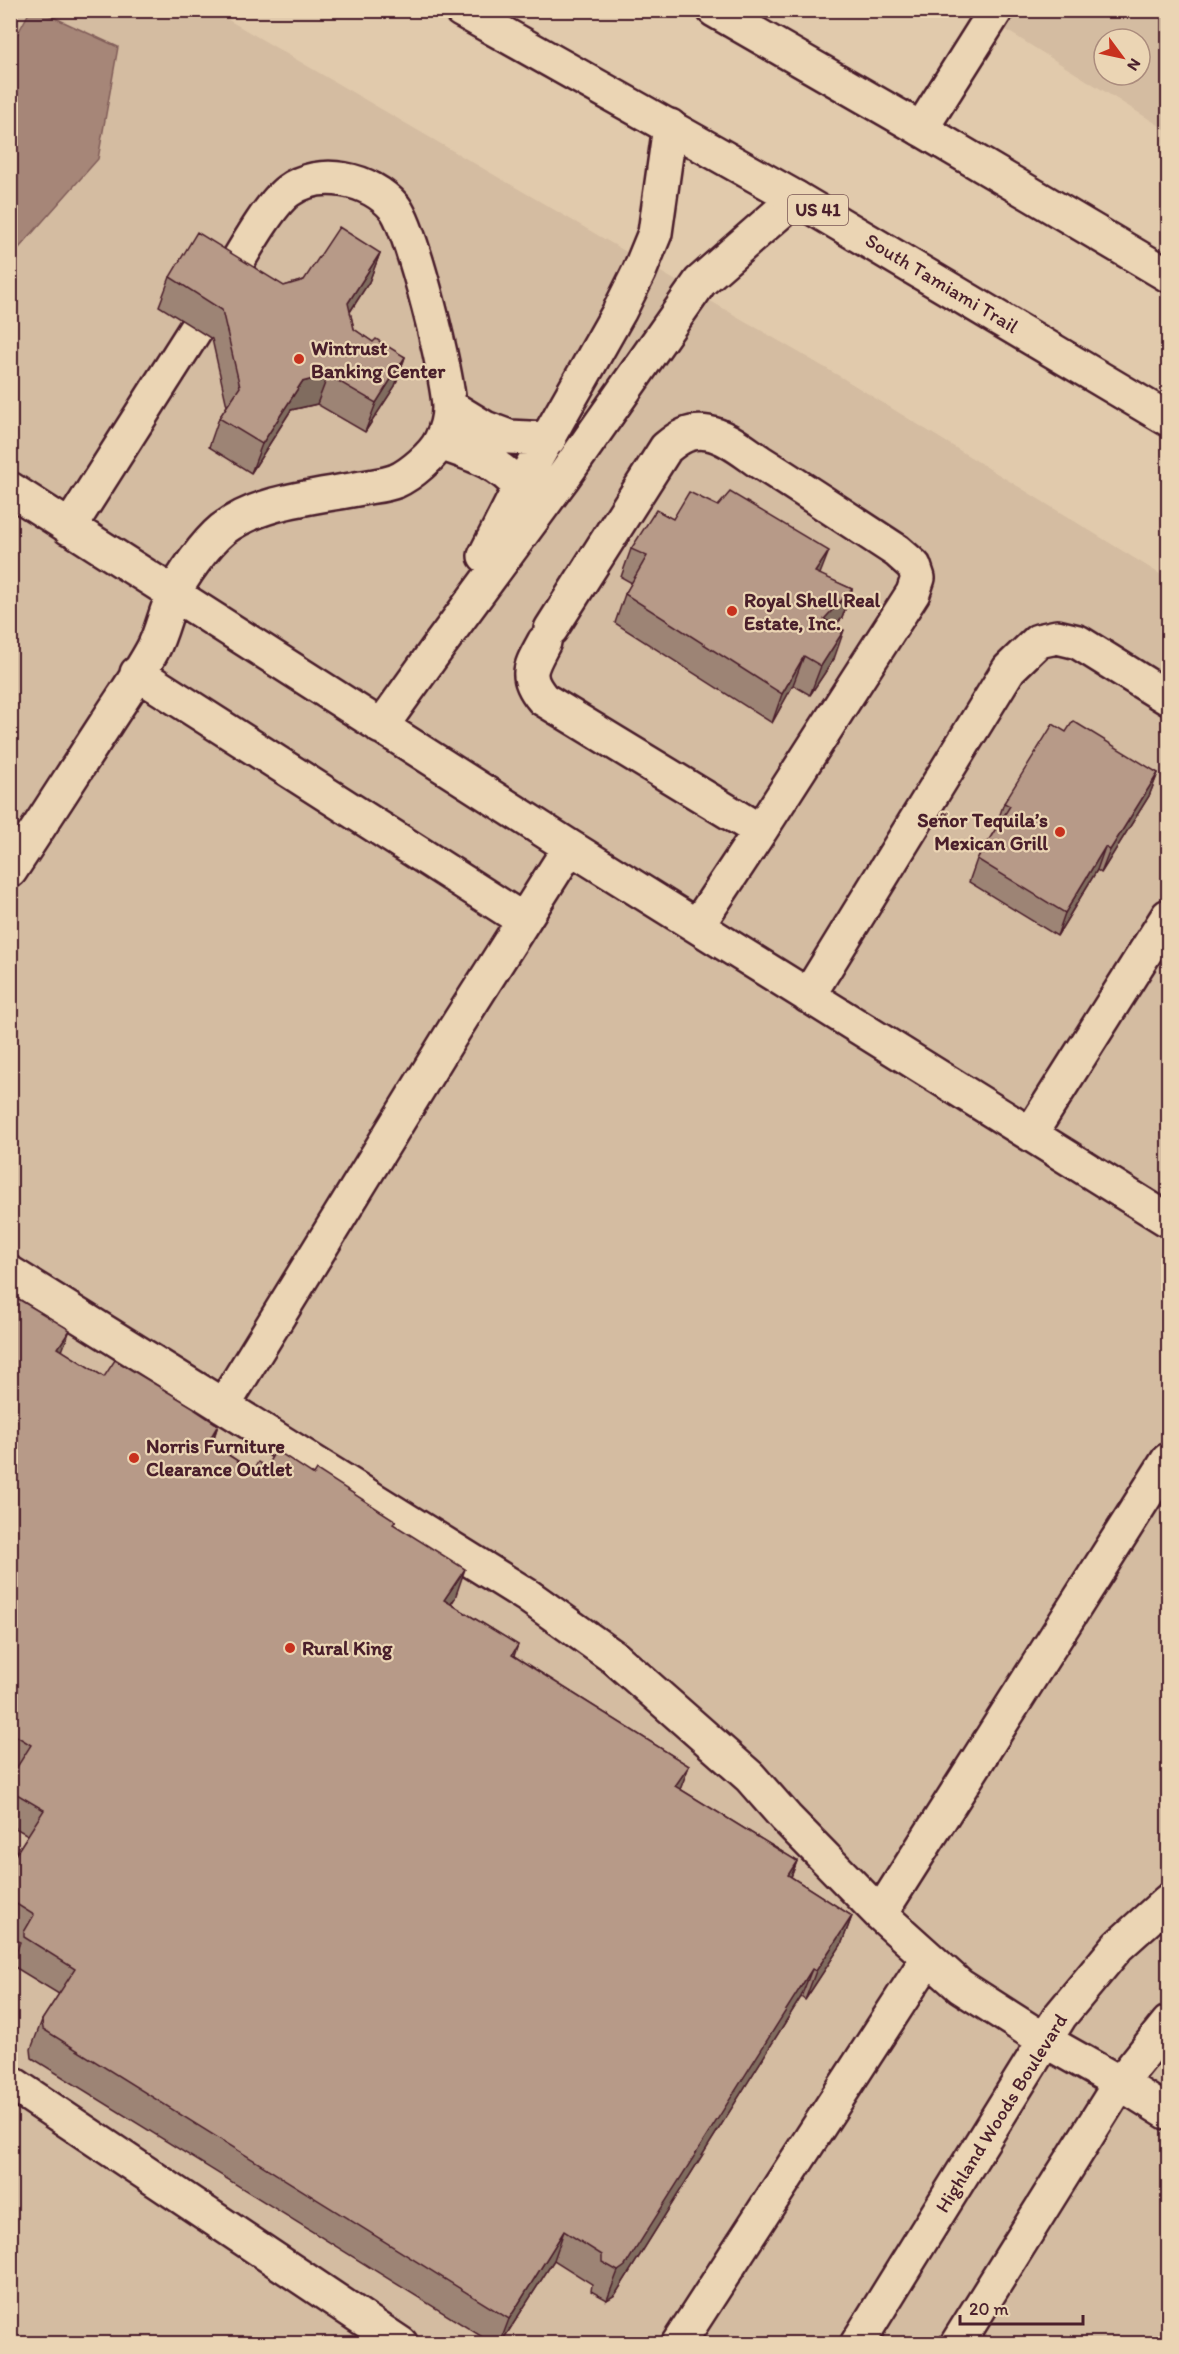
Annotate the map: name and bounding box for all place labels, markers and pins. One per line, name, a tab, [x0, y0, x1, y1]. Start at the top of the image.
place label: Wintrust Banking Center	[311, 336, 446, 384]
marker: Wintrust Banking Center	[292, 352, 306, 366]
place label: Royal Shell Real Estate, Inc.	[744, 588, 881, 635]
marker: Royal Shell Real Estate, Inc.	[725, 604, 739, 618]
place label: Señor Tequila’s Mexican Grill	[917, 808, 1048, 855]
marker: Señor Tequila’s Mexican Grill	[1053, 825, 1067, 839]
place label: Norris Furniture Clearance Outlet	[146, 1434, 293, 1481]
marker: Norris Furniture Clearance Outlet	[127, 1451, 141, 1465]
place label: Rural King	[302, 1636, 393, 1661]
marker: Rural King	[283, 1641, 297, 1655]

